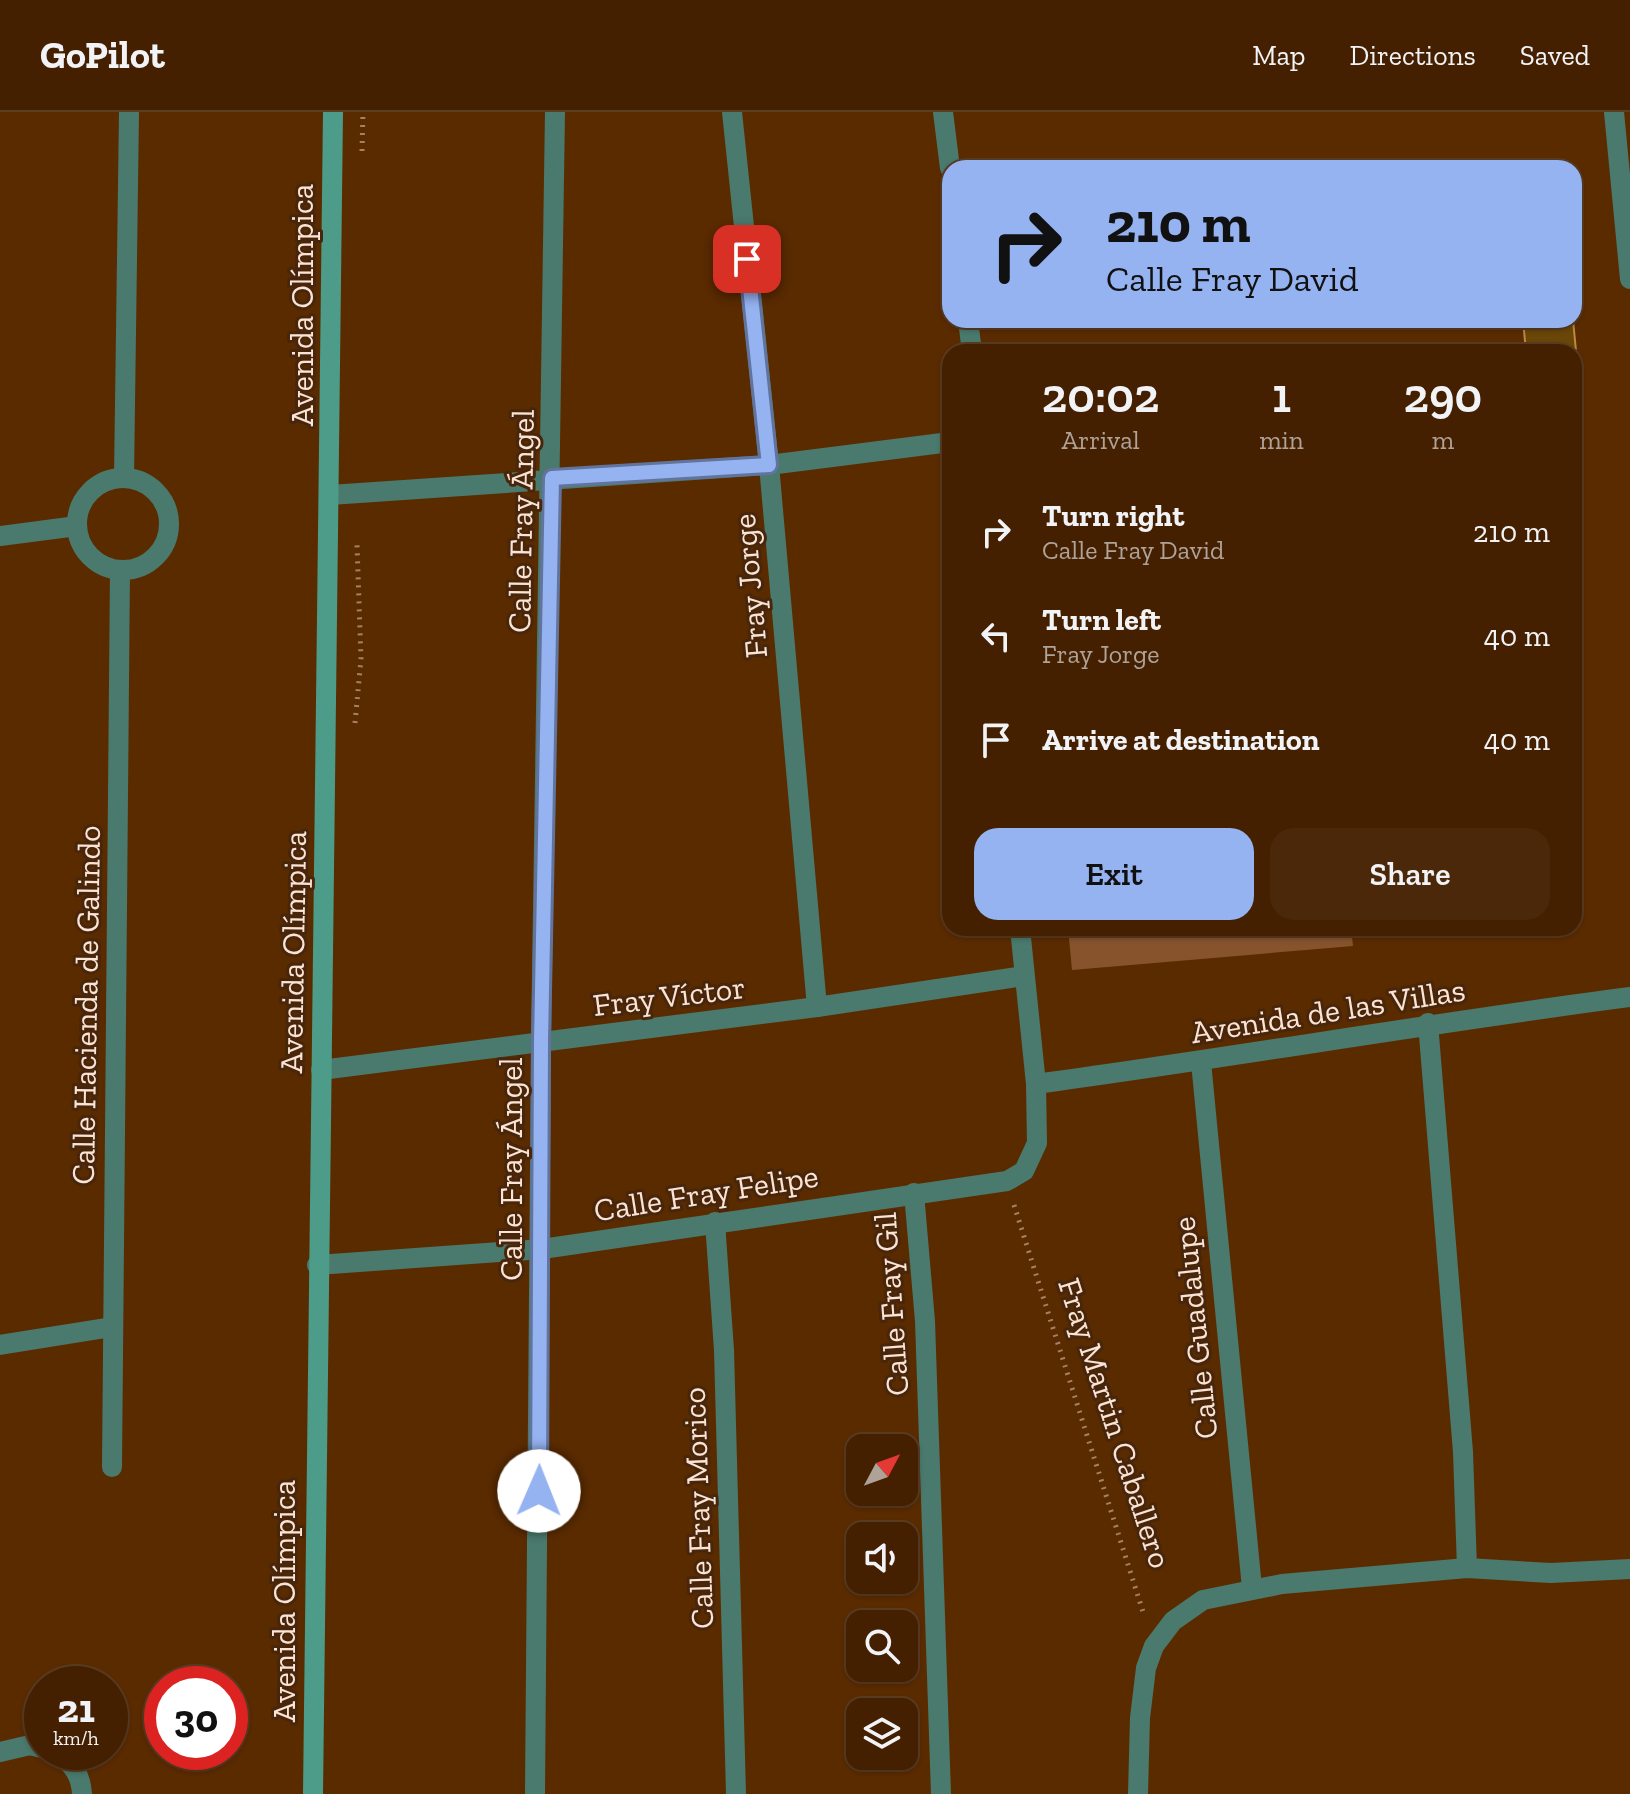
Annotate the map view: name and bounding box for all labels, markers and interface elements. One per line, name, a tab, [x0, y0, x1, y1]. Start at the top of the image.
text: GoPilot	[40, 32, 165, 78]
text: Map	[1252, 39, 1305, 72]
text: Directions	[1349, 39, 1476, 72]
text: Saved	[1520, 39, 1590, 72]
street label: Avenida Olímpica	[283, 184, 321, 426]
text: 210 m	[1106, 189, 1250, 256]
icon: right	[974, 192, 1078, 296]
pin	[713, 225, 781, 293]
icon: arrive	[725, 237, 769, 281]
text: Calle Fray David	[1106, 257, 1358, 300]
text: 20:02	[1042, 367, 1159, 424]
text: 1	[1272, 367, 1291, 424]
text: 290	[1404, 367, 1482, 424]
street label: Calle Fray Ángel	[500, 409, 542, 633]
text: Arrival	[1061, 424, 1140, 456]
text: min	[1259, 424, 1304, 456]
text: m	[1432, 424, 1454, 456]
text: Turn right	[1042, 498, 1184, 534]
icon: right	[974, 510, 1018, 554]
street label: Fray Jorge	[725, 512, 775, 660]
text: 210 m	[1473, 514, 1550, 550]
text: Calle Fray David	[1042, 534, 1224, 566]
text: Turn left	[1042, 602, 1161, 638]
icon: left	[974, 614, 1018, 658]
text: 40 m	[1484, 618, 1550, 654]
text: Fray Jorge	[1042, 638, 1159, 670]
icon: arrive	[974, 718, 1018, 762]
text: Arrive at destination	[1042, 722, 1319, 758]
text: 40 m	[1484, 722, 1550, 758]
street label: Calle Hacienda de Galindo	[64, 825, 108, 1185]
button: Exit	[974, 828, 1254, 920]
button: Share	[1270, 828, 1550, 920]
street label: Avenida Olímpica	[272, 830, 314, 1074]
street label: Fray Víctor	[591, 968, 747, 1024]
street label: Avenida de las Villas	[1188, 971, 1468, 1051]
street label: Calle Fray Ángel	[492, 1057, 530, 1281]
street label: Calle Fray Felipe	[591, 1156, 821, 1230]
street label: Calle Fray Gil	[866, 1211, 916, 1397]
street label: Calle Guadalupe	[1164, 1215, 1226, 1441]
street label: Fray Martin Caballero	[1050, 1273, 1180, 1573]
street label: Calle Fray Morico	[675, 1386, 721, 1630]
north arrow	[846, 1434, 918, 1506]
map controls	[846, 1434, 918, 1770]
position arrow	[497, 1449, 581, 1533]
street label: Avenida Olímpica	[265, 1480, 303, 1722]
button: sound	[846, 1522, 918, 1594]
button: search	[846, 1610, 918, 1682]
speed limit sign: 30	[144, 1666, 248, 1770]
text: 21	[57, 1684, 95, 1732]
button: layers	[846, 1698, 918, 1770]
text: km/h	[53, 1726, 99, 1750]

